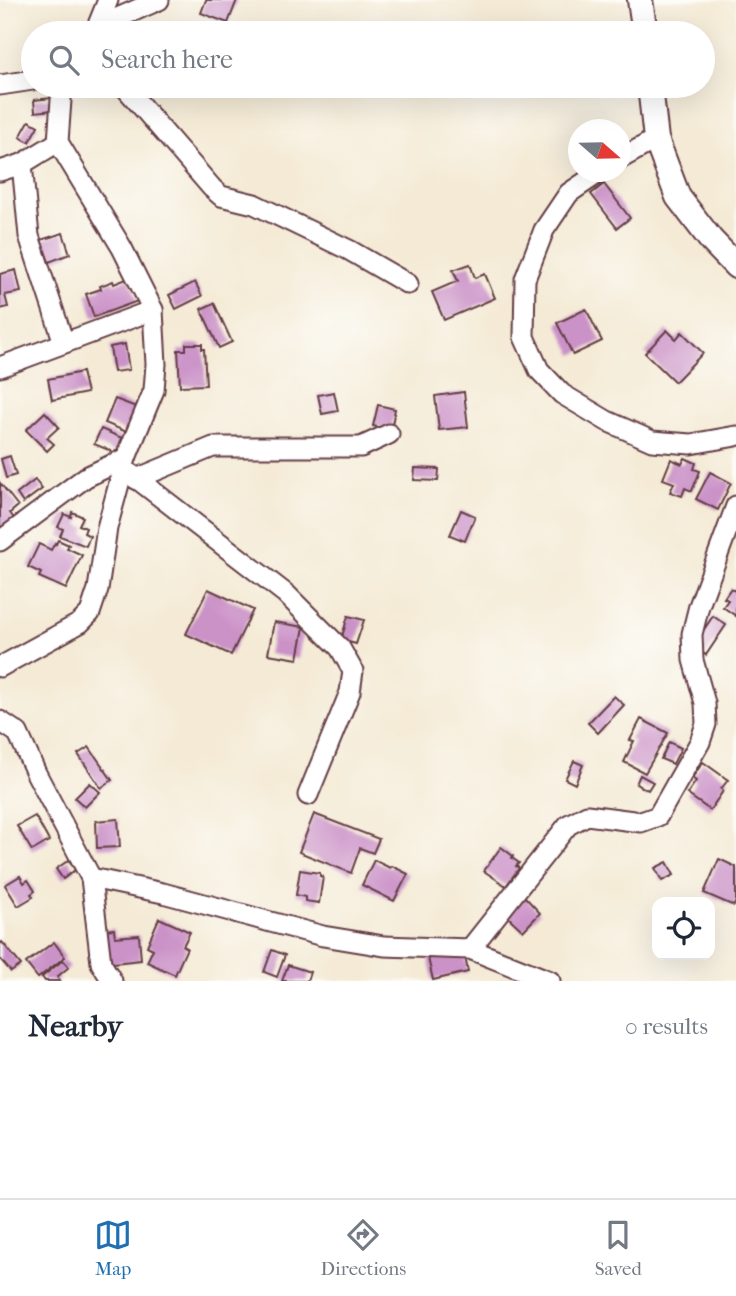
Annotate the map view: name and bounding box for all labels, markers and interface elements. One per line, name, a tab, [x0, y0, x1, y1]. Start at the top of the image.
search box	[21, 21, 715, 98]
icon: search	[45, 41, 83, 79]
text: Search here	[101, 44, 233, 75]
north arrow	[568, 119, 631, 182]
map controls	[652, 897, 715, 960]
button: locate	[652, 897, 715, 960]
text: Nearby	[28, 1009, 123, 1044]
text: 0 results	[625, 1013, 708, 1040]
tab: Map	[94, 1216, 132, 1280]
tab: Directions	[321, 1216, 406, 1280]
tab: Saved	[595, 1216, 642, 1280]

